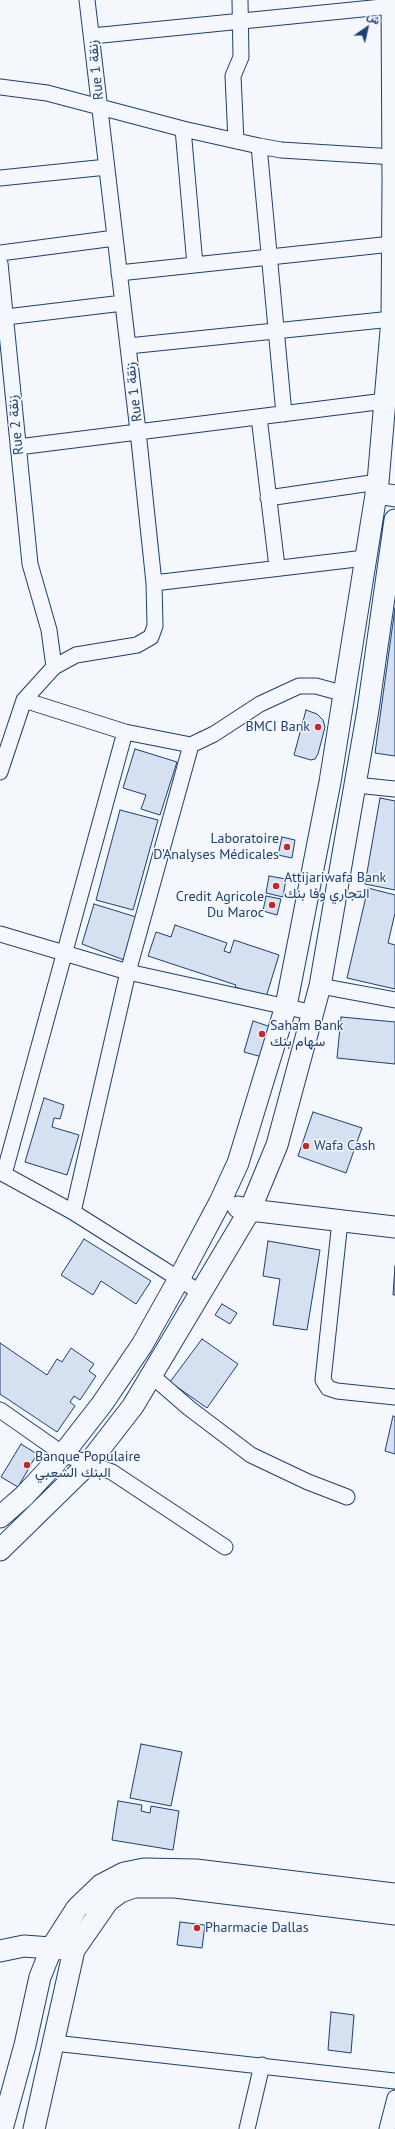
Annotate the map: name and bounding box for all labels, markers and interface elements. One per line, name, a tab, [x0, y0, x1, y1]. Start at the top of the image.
north arrow	[347, 8, 387, 48]
text: ش	[364, 9, 383, 28]
street label: Rue 1 زنقة	[85, 39, 107, 101]
street label: Rue 1 زنقة	[122, 361, 146, 423]
street label: Rue 2 زنقة	[5, 394, 27, 456]
place label: BMCI Bank	[245, 719, 310, 735]
marker: BMCI Bank	[313, 722, 323, 732]
place label: Laboratoire D'Analyses Médicales	[153, 831, 279, 864]
marker: Laboratoire D'Analyses Médicales	[282, 842, 292, 852]
place label: Attijariwafa Bank التجاري وفا بنك	[284, 870, 386, 902]
marker: Attijariwafa Bank التجاري وفا بنك	[271, 881, 281, 891]
place label: Credit Agricole Du Maroc	[176, 889, 264, 922]
marker: Credit Agricole Du Maroc	[267, 900, 277, 910]
place label: Saham Bank سهام بنك	[270, 1018, 344, 1050]
marker: Saham Bank سهام بنك	[257, 1029, 267, 1039]
place label: Wafa Cash	[314, 1138, 375, 1154]
marker: Wafa Cash	[301, 1141, 311, 1151]
place label: Banque Populaire البنك الشعبي	[35, 1449, 140, 1482]
marker: Banque Populaire البنك الشعبي	[22, 1460, 32, 1470]
place label: Pharmacie Dallas	[205, 1920, 309, 1936]
marker: Pharmacie Dallas	[192, 1923, 202, 1933]

